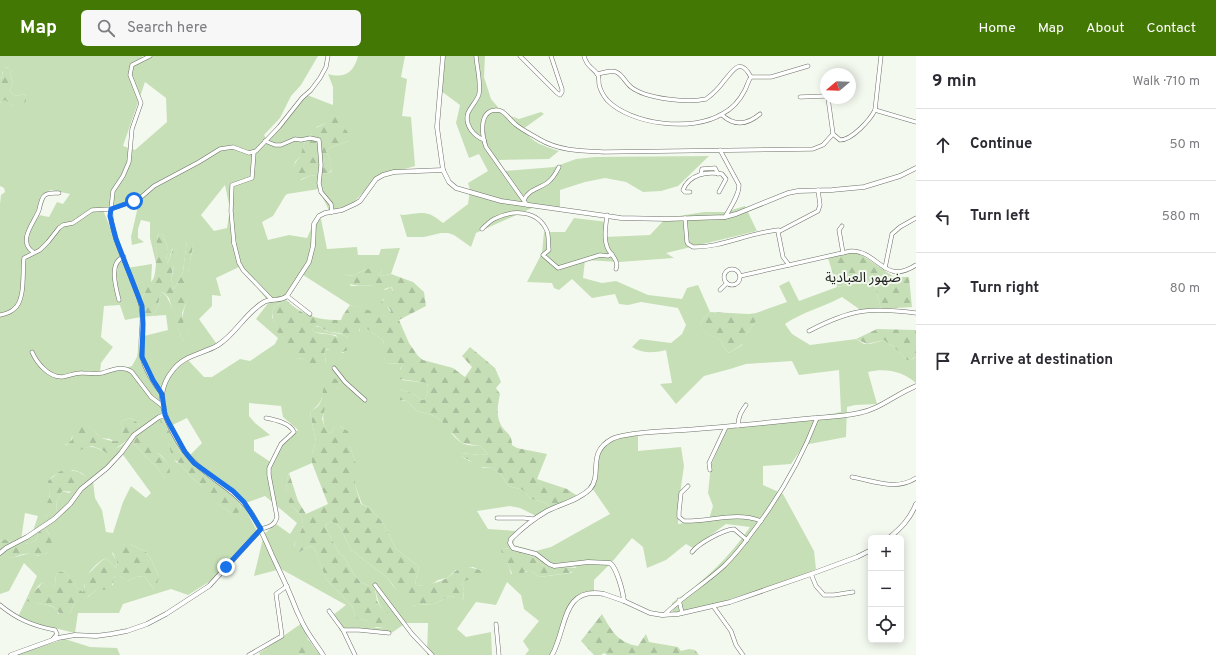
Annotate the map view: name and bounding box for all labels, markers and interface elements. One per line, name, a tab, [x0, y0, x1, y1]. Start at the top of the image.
search box	[81, 10, 361, 46]
text: Map	[20, 16, 57, 40]
icon: search	[95, 17, 117, 39]
text: Search here	[127, 19, 207, 38]
text: Home	[979, 20, 1016, 37]
text: Map	[1038, 20, 1064, 37]
text: About	[1086, 20, 1125, 37]
text: Contact	[1147, 20, 1196, 37]
north arrow	[820, 68, 856, 104]
text: 9 min	[932, 71, 976, 93]
text: Walk · 710 m	[1132, 74, 1200, 90]
icon: ahead	[932, 134, 954, 156]
text: Continue	[970, 135, 1032, 154]
text: 50 m	[1170, 137, 1200, 153]
route start	[125, 192, 143, 210]
icon: left	[932, 206, 954, 228]
text: Turn left	[970, 207, 1030, 226]
text: 580 m	[1162, 209, 1200, 225]
district label: ضهور العبادية	[825, 270, 901, 287]
icon: right	[932, 278, 954, 300]
text: Turn right	[970, 279, 1039, 298]
text: 80 m	[1170, 281, 1200, 297]
icon: arrive	[932, 350, 954, 372]
text: Arrive at destination	[970, 351, 1113, 370]
map controls	[868, 535, 904, 643]
button: +	[868, 535, 904, 571]
route end	[217, 558, 235, 576]
button: −	[868, 571, 904, 607]
button: locate	[868, 607, 904, 643]

